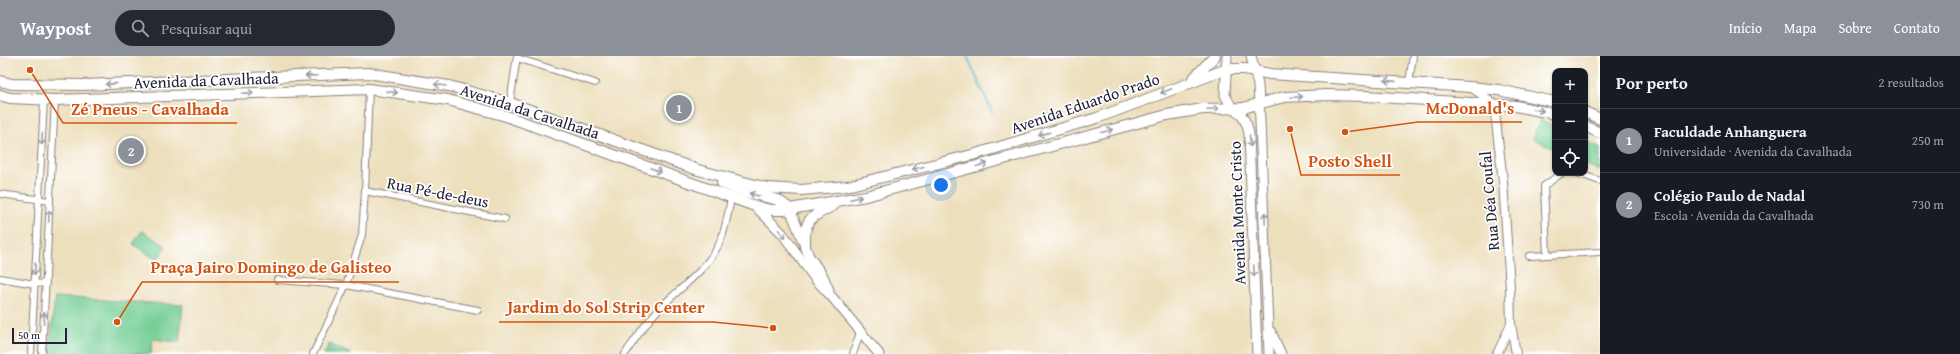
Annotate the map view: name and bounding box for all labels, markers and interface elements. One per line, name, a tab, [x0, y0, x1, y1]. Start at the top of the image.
search box	[115, 10, 395, 46]
text: Waypost	[20, 14, 91, 42]
icon: search	[129, 17, 151, 39]
text: Pesquisar aqui	[161, 18, 252, 39]
text: Início	[1729, 18, 1762, 38]
text: Mapa	[1784, 18, 1816, 38]
text: Sobre	[1838, 18, 1872, 38]
text: Contato	[1894, 18, 1940, 38]
street label: Avenida da Cavalhada	[133, 65, 279, 95]
street label: Avenida Eduardo Prado	[1007, 66, 1163, 140]
map controls	[1552, 68, 1588, 176]
button: +	[1552, 68, 1588, 104]
text: Por perto	[1616, 70, 1688, 95]
one-way arrow	[305, 72, 318, 79]
text: 2 resultados	[1878, 73, 1944, 92]
street label: Avenida da Cavalhada	[457, 77, 603, 145]
one-way arrow	[1384, 77, 1397, 84]
one-way arrow	[105, 80, 118, 87]
one-way arrow	[434, 81, 447, 89]
one-way arrow	[385, 88, 398, 96]
one-way arrow	[1161, 88, 1173, 95]
one-way arrow	[241, 90, 254, 97]
pin: 1	[666, 93, 692, 123]
one-way arrow	[1290, 93, 1303, 100]
callout: McDonald's	[1418, 93, 1522, 122]
callout: Zé Pneus - Cavalhada	[63, 94, 237, 123]
text: McDonald's	[1426, 95, 1514, 120]
text: Zé Pneus - Cavalhada	[71, 96, 229, 121]
button: −	[1552, 104, 1588, 140]
one-way arrow	[1206, 105, 1219, 112]
one-way arrow	[1531, 106, 1544, 114]
text: Faculdade Anhanguera	[1654, 121, 1807, 142]
one-way arrow	[1101, 127, 1114, 134]
one-way arrow	[1037, 131, 1050, 138]
text: 1	[1626, 131, 1632, 150]
text: 250 m	[1912, 131, 1944, 150]
one-way arrow	[39, 132, 46, 145]
one-way arrow	[1246, 134, 1253, 147]
pin: 2	[118, 136, 144, 166]
button: locate	[1552, 140, 1588, 176]
street label: Avenida Monte Cristo	[1222, 141, 1252, 285]
text: Universidade · Avenida da Cavalhada	[1654, 142, 1852, 161]
callout: Posto Shell	[1301, 146, 1400, 175]
text: Posto Shell	[1308, 148, 1392, 173]
street label: Rua Déa Coufal	[1473, 150, 1505, 252]
one-way arrow	[975, 161, 988, 168]
one-way arrow	[912, 165, 925, 172]
one-way arrow	[650, 166, 662, 174]
street label: Rua Pé-de-deus	[385, 170, 491, 214]
your location	[931, 175, 951, 195]
text: Colégio Paulo de Nadal	[1654, 185, 1805, 206]
one-way arrow	[749, 190, 762, 198]
one-way arrow	[849, 194, 862, 202]
text: 2	[1626, 195, 1632, 214]
text: 730 m	[1912, 195, 1944, 214]
text: Escola · Avenida da Cavalhada	[1654, 206, 1814, 225]
one-way arrow	[46, 210, 53, 223]
one-way arrow	[1261, 212, 1268, 225]
one-way arrow	[778, 229, 787, 240]
callout: Praça Jairo Domingo de Galisteo	[142, 253, 399, 282]
text: Praça Jairo Domingo de Galisteo	[150, 254, 392, 279]
one-way arrow	[32, 262, 39, 275]
one-way arrow	[1251, 264, 1258, 277]
callout: Jardim do Sol Strip Center	[499, 293, 713, 322]
text: Jardim do Sol Strip Center	[504, 294, 705, 319]
one-way arrow	[40, 312, 47, 325]
scale bar	[12, 326, 67, 345]
text: 50 m	[18, 327, 40, 343]

